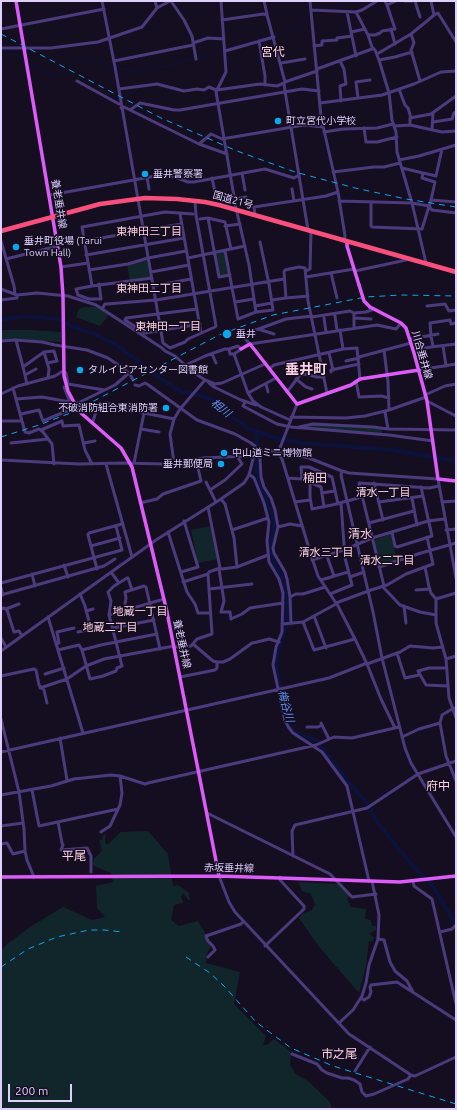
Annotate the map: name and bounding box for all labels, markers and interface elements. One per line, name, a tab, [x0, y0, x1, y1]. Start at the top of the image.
district label: 宮代	[261, 45, 285, 59]
place label: 町立宮代小学校	[286, 115, 356, 127]
marker: 町立宮代小学校	[273, 116, 283, 126]
place label: 垂井警察署	[153, 168, 203, 180]
marker: 垂井警察署	[140, 169, 150, 179]
street label: 養老垂井線	[49, 178, 69, 230]
street label: 国道21号	[212, 189, 254, 211]
district label: 東神田三丁目	[116, 224, 182, 238]
place label: 垂井町役場 (Tarui Town Hall)	[24, 235, 102, 258]
marker: 垂井町役場 (Tarui Town Hall)	[11, 242, 21, 252]
district label: 東神田二丁目	[116, 281, 182, 295]
district label: 東神田一丁目	[135, 319, 201, 333]
marker: 垂井	[221, 328, 233, 340]
place label: 垂井	[236, 328, 256, 340]
street label: 川合垂井線	[409, 329, 435, 381]
district label: 垂井町	[285, 361, 327, 377]
place label: タルイピアセンター図書館	[88, 364, 208, 376]
marker: タルイピアセンター図書館	[75, 365, 85, 375]
water label: 相川	[208, 396, 234, 420]
place label: 不破消防組合東消防署	[58, 402, 158, 414]
marker: 不破消防組合東消防署	[161, 403, 171, 413]
place label: 中山道ミニ博物館	[232, 447, 312, 459]
marker: 中山道ミニ博物館	[219, 448, 229, 458]
place label: 垂井郵便局	[163, 458, 213, 470]
marker: 垂井郵便局	[216, 459, 226, 469]
district label: 楠田	[303, 471, 327, 485]
district label: 清水一丁目	[356, 485, 410, 499]
district label: 清水	[348, 527, 372, 541]
district label: 清水三丁目	[299, 545, 353, 559]
district label: 清水二丁目	[360, 553, 414, 567]
district label: 地蔵一丁目	[113, 604, 167, 618]
street label: 養老垂井線	[171, 618, 193, 670]
district label: 地蔵二丁目	[83, 620, 137, 634]
water label: 梅谷川	[275, 688, 297, 724]
district label: 府中	[426, 779, 450, 793]
district label: 平尾	[62, 849, 86, 863]
street label: 赤坂垂井線	[204, 862, 254, 874]
district label: 市之尾	[321, 1047, 357, 1061]
scale bar	[10, 1076, 74, 1102]
text: 200 m	[15, 1084, 48, 1097]

